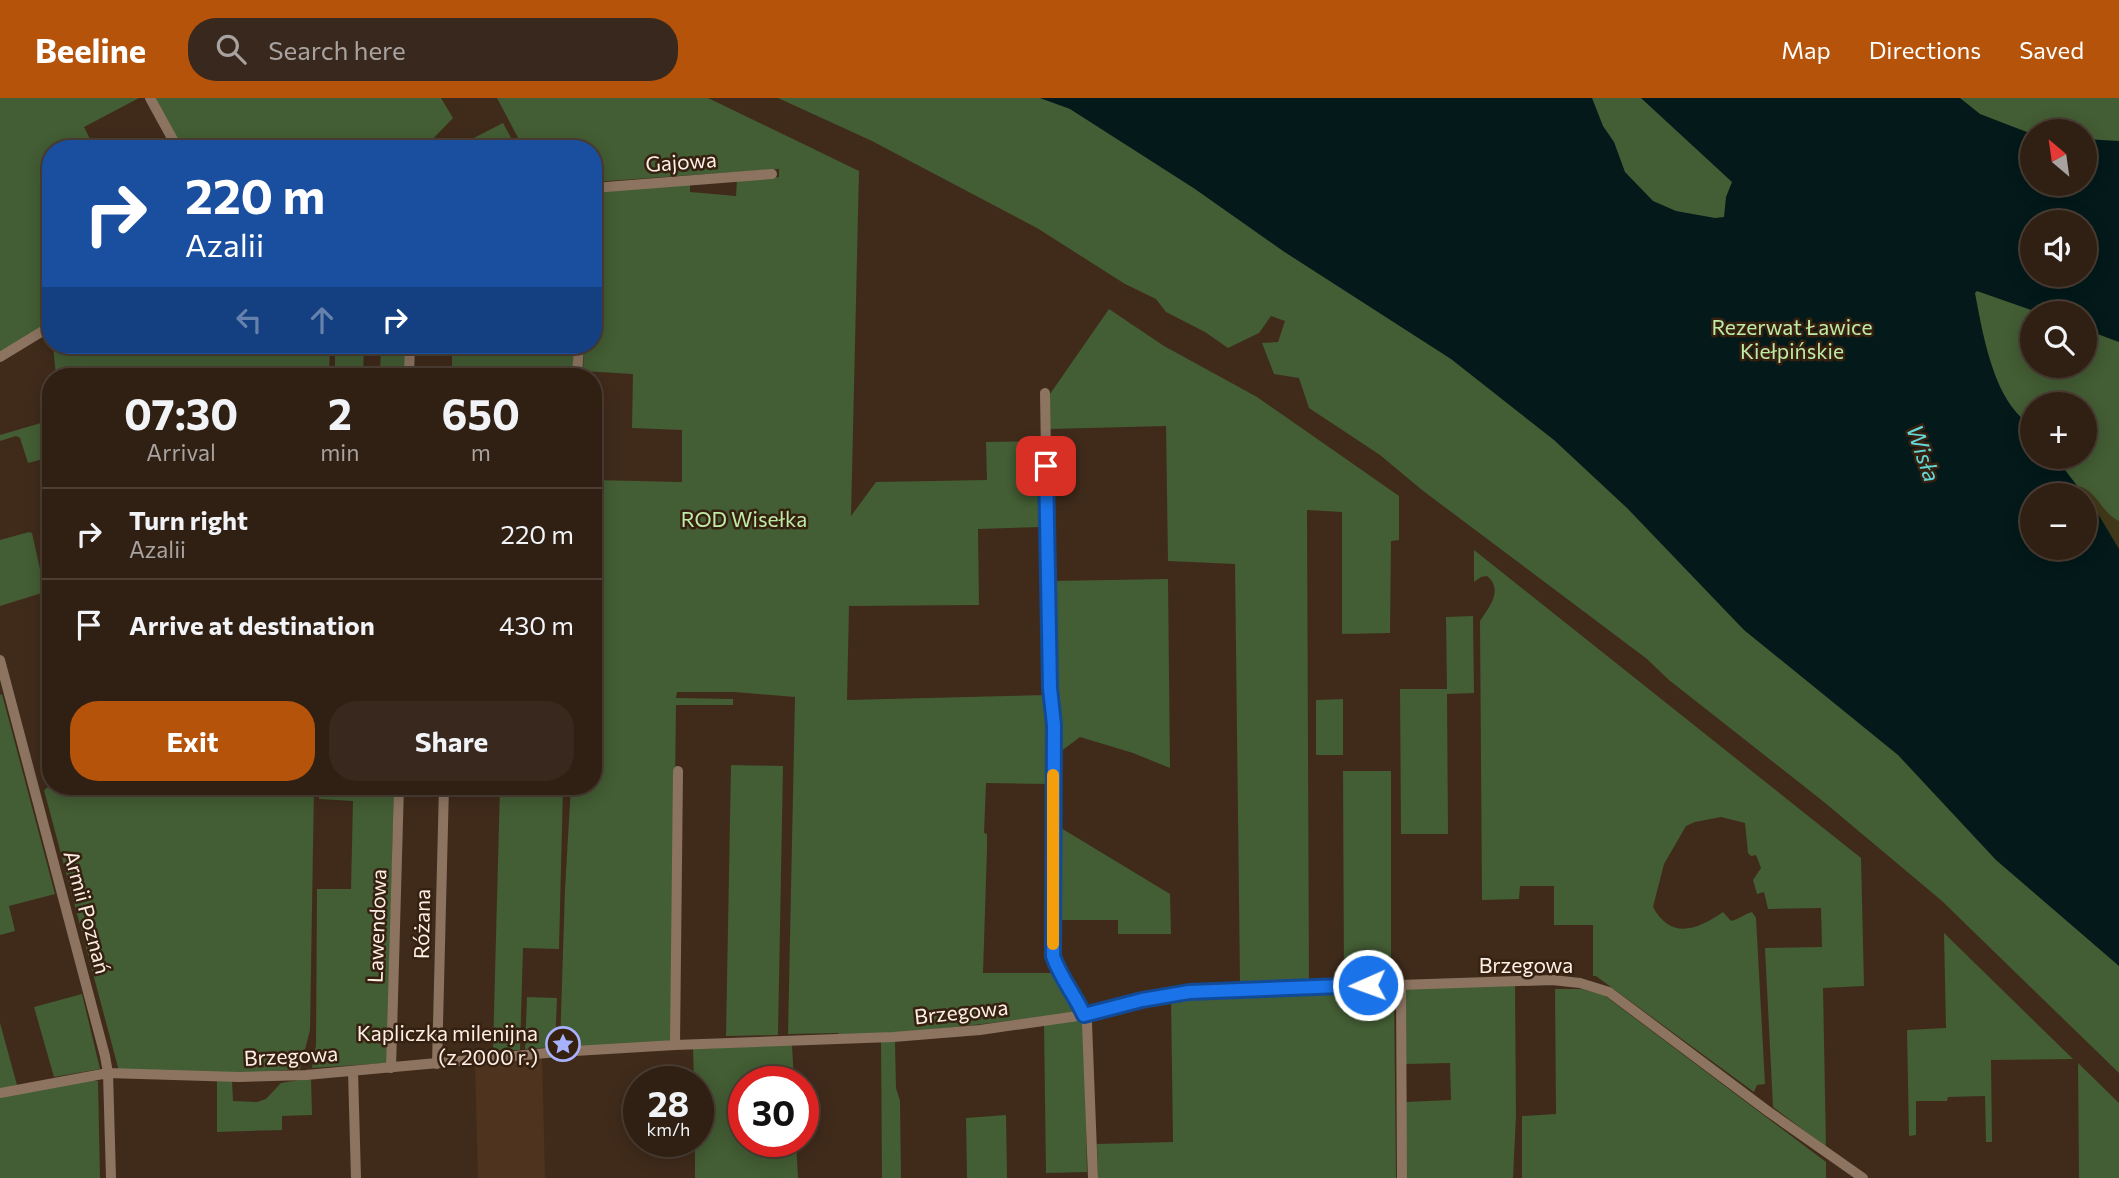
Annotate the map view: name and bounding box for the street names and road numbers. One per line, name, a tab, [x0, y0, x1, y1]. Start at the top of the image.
street label: Gajowa	[644, 146, 718, 176]
street label: Armii Poznań	[60, 848, 116, 976]
street label: Lawendowa	[362, 868, 390, 984]
street label: Różana	[408, 889, 434, 959]
street label: Brzegowa	[1479, 952, 1573, 977]
street label: Brzegowa	[913, 994, 1009, 1028]
street label: Brzegowa	[243, 1040, 339, 1070]

